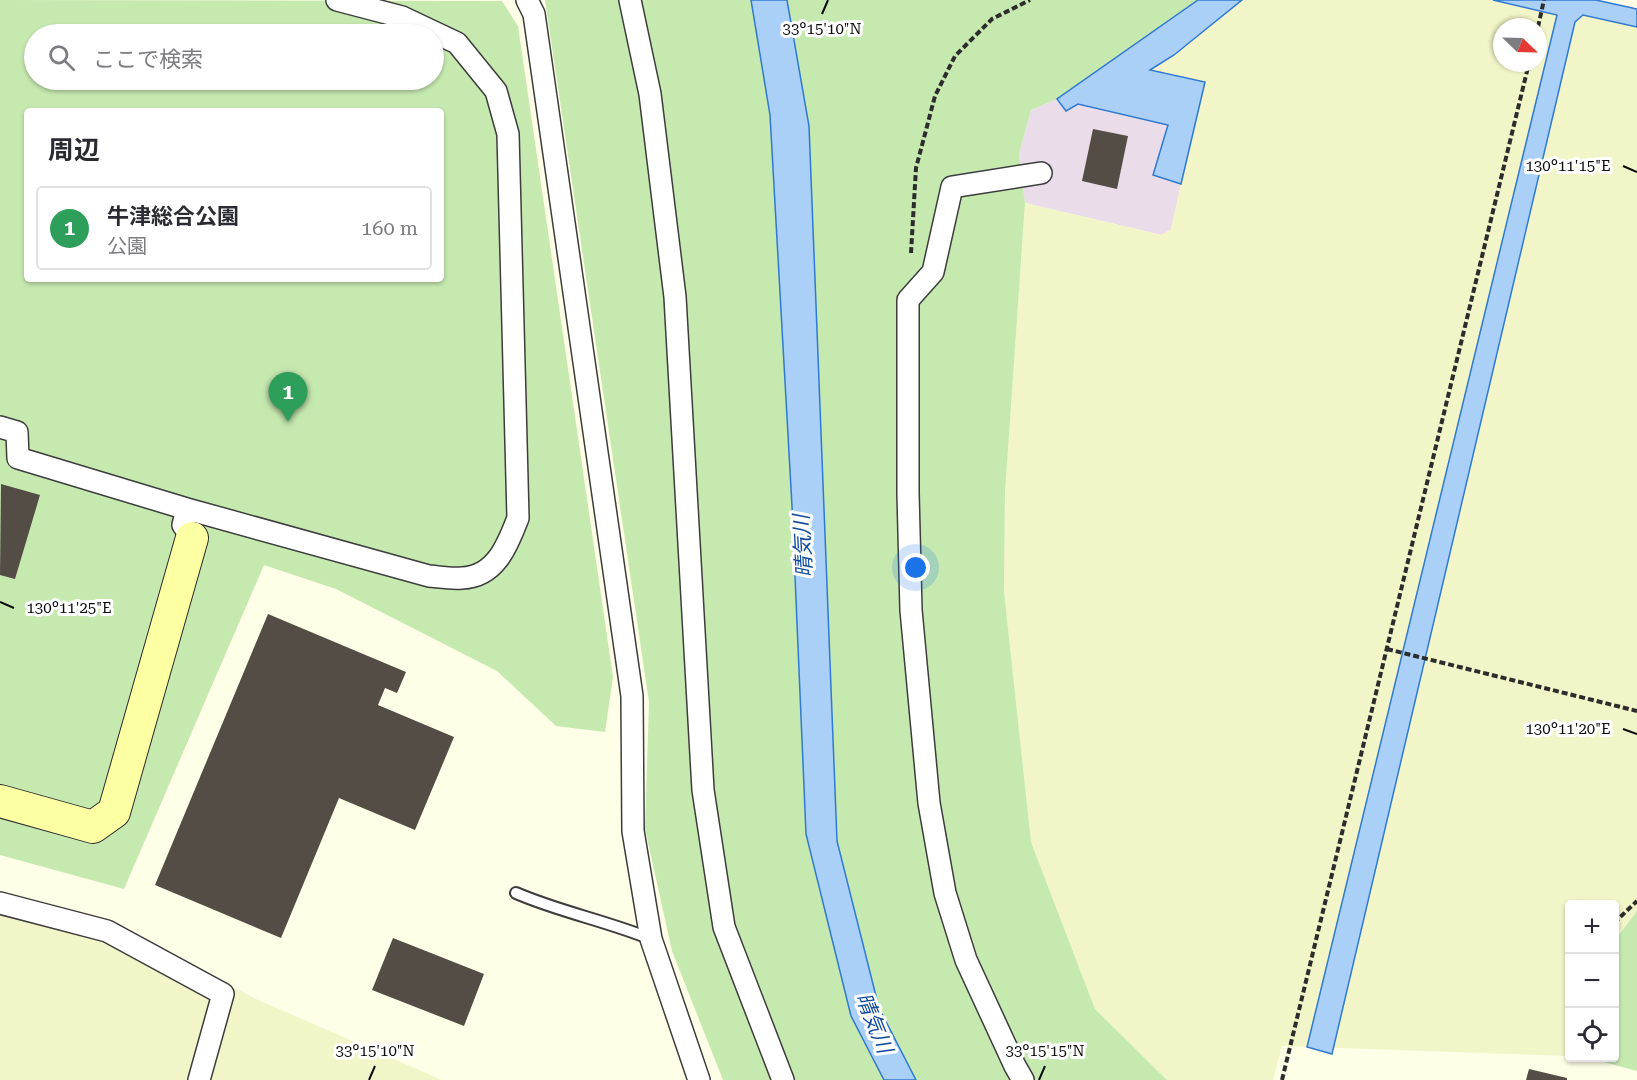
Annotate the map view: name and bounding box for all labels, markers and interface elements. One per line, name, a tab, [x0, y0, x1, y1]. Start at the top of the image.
north arrow	[1493, 18, 1547, 72]
text: 33°15'10"N	[782, 20, 862, 38]
search box	[24, 24, 444, 90]
icon: search	[45, 41, 78, 74]
text: ここで検索	[93, 47, 203, 72]
text: 周辺	[48, 135, 100, 165]
text: 130°11'15"E	[1525, 157, 1611, 175]
text: 牛津総合公園	[107, 204, 239, 229]
text: 1	[64, 216, 75, 240]
text: 160 m	[361, 216, 418, 240]
text: 公園	[107, 234, 147, 258]
pin: 1	[268, 372, 308, 422]
water label: 晴気川	[789, 512, 817, 578]
your location	[901, 553, 930, 582]
text: 130°11'25"E	[26, 599, 112, 617]
text: 130°11'20"E	[1525, 720, 1611, 738]
map controls	[1565, 900, 1619, 1062]
button: +	[1565, 900, 1619, 954]
button: −	[1565, 954, 1619, 1008]
water label: 晴気川	[851, 989, 898, 1059]
button: locate	[1565, 1008, 1619, 1062]
text: 33°15'10"N	[335, 1042, 415, 1060]
text: 33°15'15"N	[1005, 1042, 1085, 1060]

